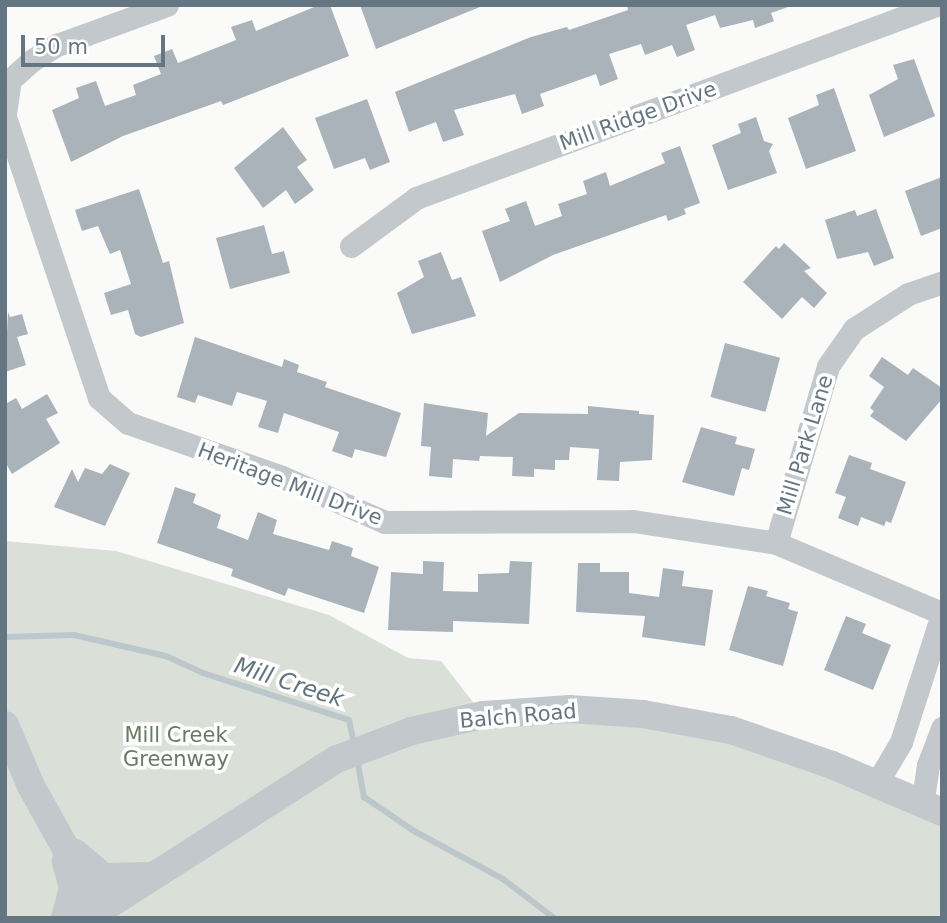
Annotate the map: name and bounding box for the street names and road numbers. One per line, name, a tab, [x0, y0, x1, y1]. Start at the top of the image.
street label: Mill Ridge Drive	[556, 76, 720, 156]
street label: Mill Park Lane	[772, 372, 838, 518]
street label: Heritage Mill Drive	[194, 437, 386, 531]
street label: Balch Road	[458, 698, 578, 734]

